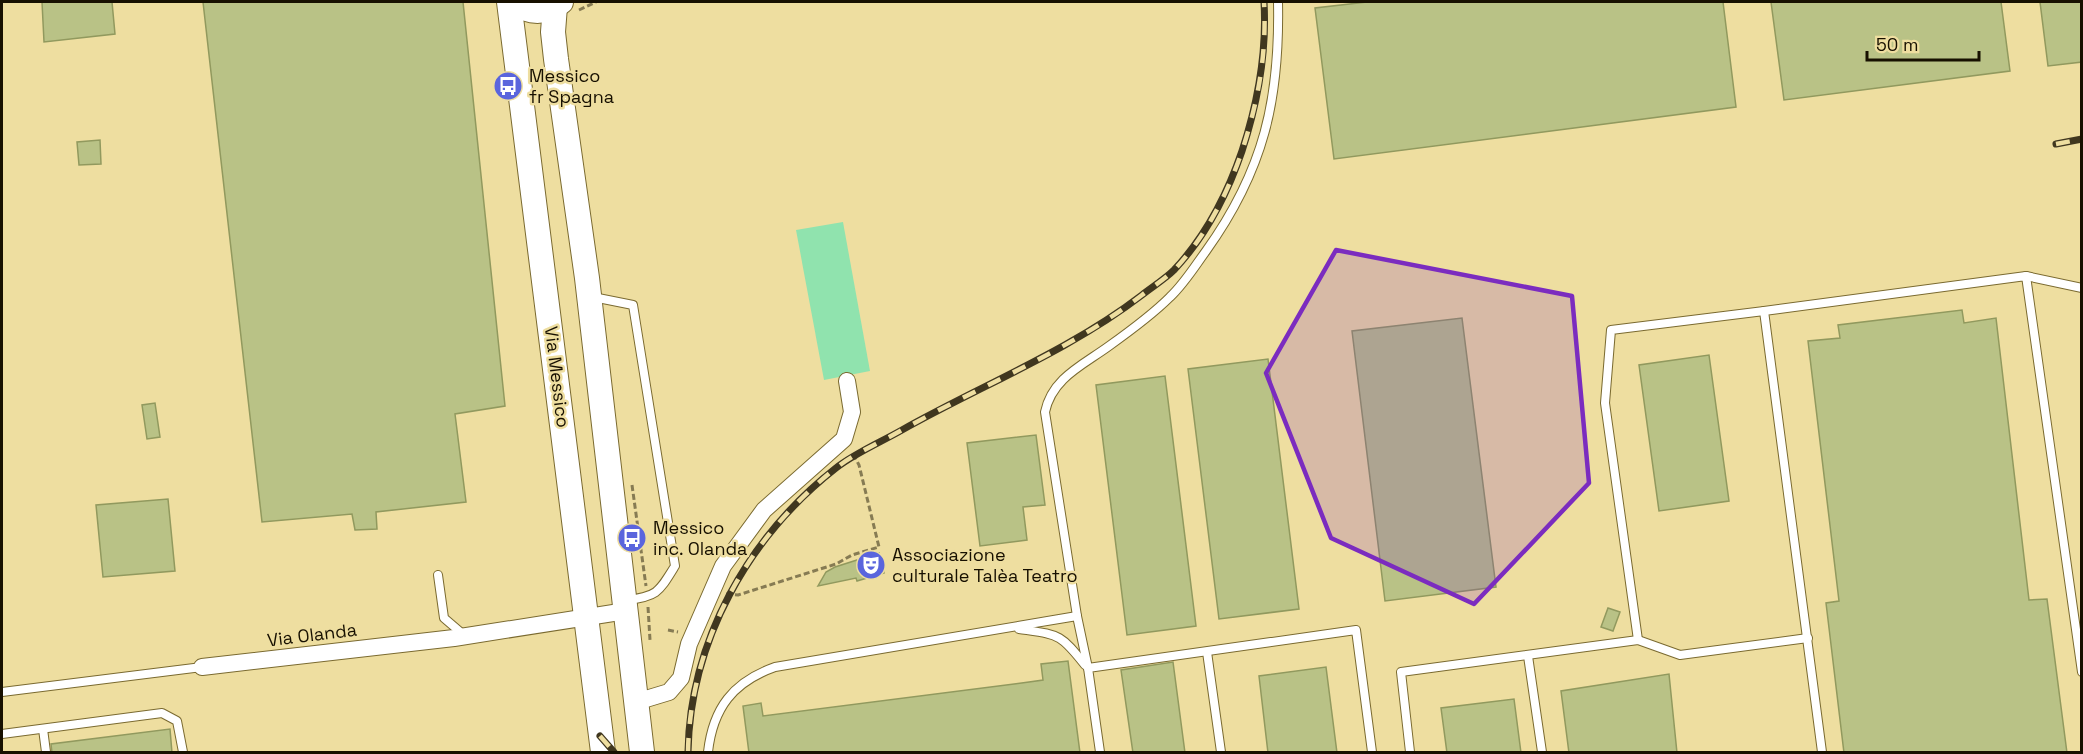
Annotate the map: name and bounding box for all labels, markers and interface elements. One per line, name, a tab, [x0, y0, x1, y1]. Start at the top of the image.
scale bar	[1867, 24, 1980, 62]
text: 50 m	[1876, 33, 1918, 56]
place label: Messico fr Spagna	[529, 64, 614, 108]
bus stop icon: Messico fr Spagna	[492, 70, 524, 102]
street label: Via Messico	[540, 325, 575, 429]
place label: Messico inc. Olanda	[653, 516, 747, 560]
bus stop icon: Messico inc. Olanda	[616, 522, 648, 554]
place label: Associazione culturale Talèa Teatro	[892, 543, 1078, 587]
theatre icon: Associazione culturale Talèa Teatro	[855, 549, 887, 581]
street label: Via Olanda	[266, 618, 358, 651]

